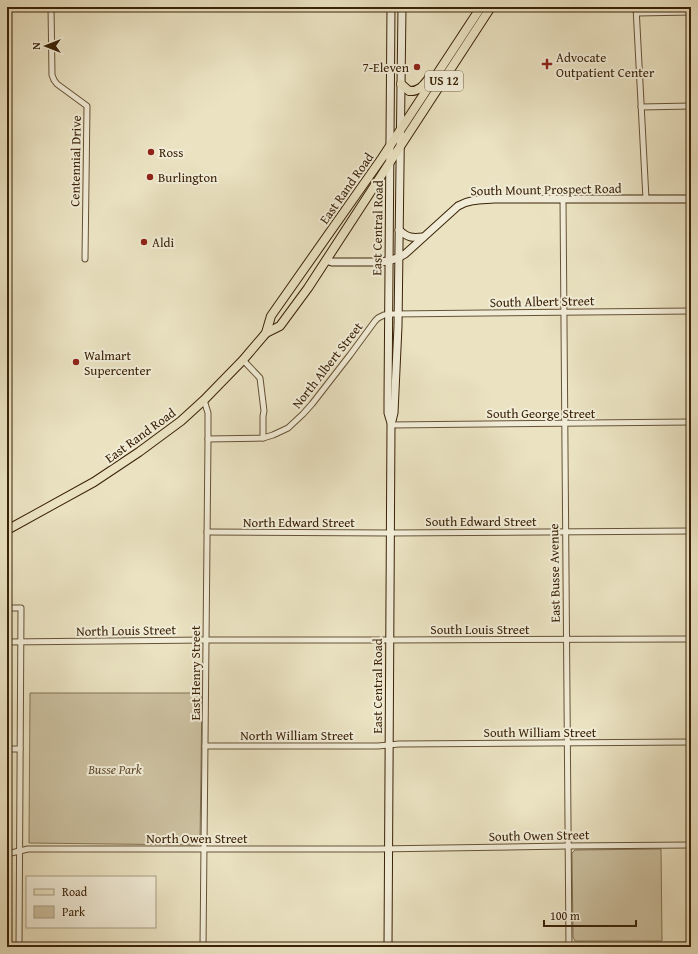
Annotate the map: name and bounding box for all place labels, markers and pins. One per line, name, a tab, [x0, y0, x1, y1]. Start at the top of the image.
place label: Advocate Outpatient Center	[556, 48, 655, 82]
place label: 7-Eleven	[362, 58, 410, 77]
marker: Advocate Outpatient Center	[541, 58, 553, 70]
marker: 7-Eleven	[412, 62, 422, 72]
place label: Ross	[159, 143, 183, 162]
marker: Ross	[146, 147, 156, 157]
place label: Burlington	[158, 168, 218, 187]
marker: Burlington	[145, 172, 155, 182]
place label: Aldi	[152, 233, 174, 252]
marker: Aldi	[139, 237, 149, 247]
place label: Walmart Supercenter	[84, 346, 152, 380]
marker: Walmart Supercenter	[71, 357, 81, 367]

